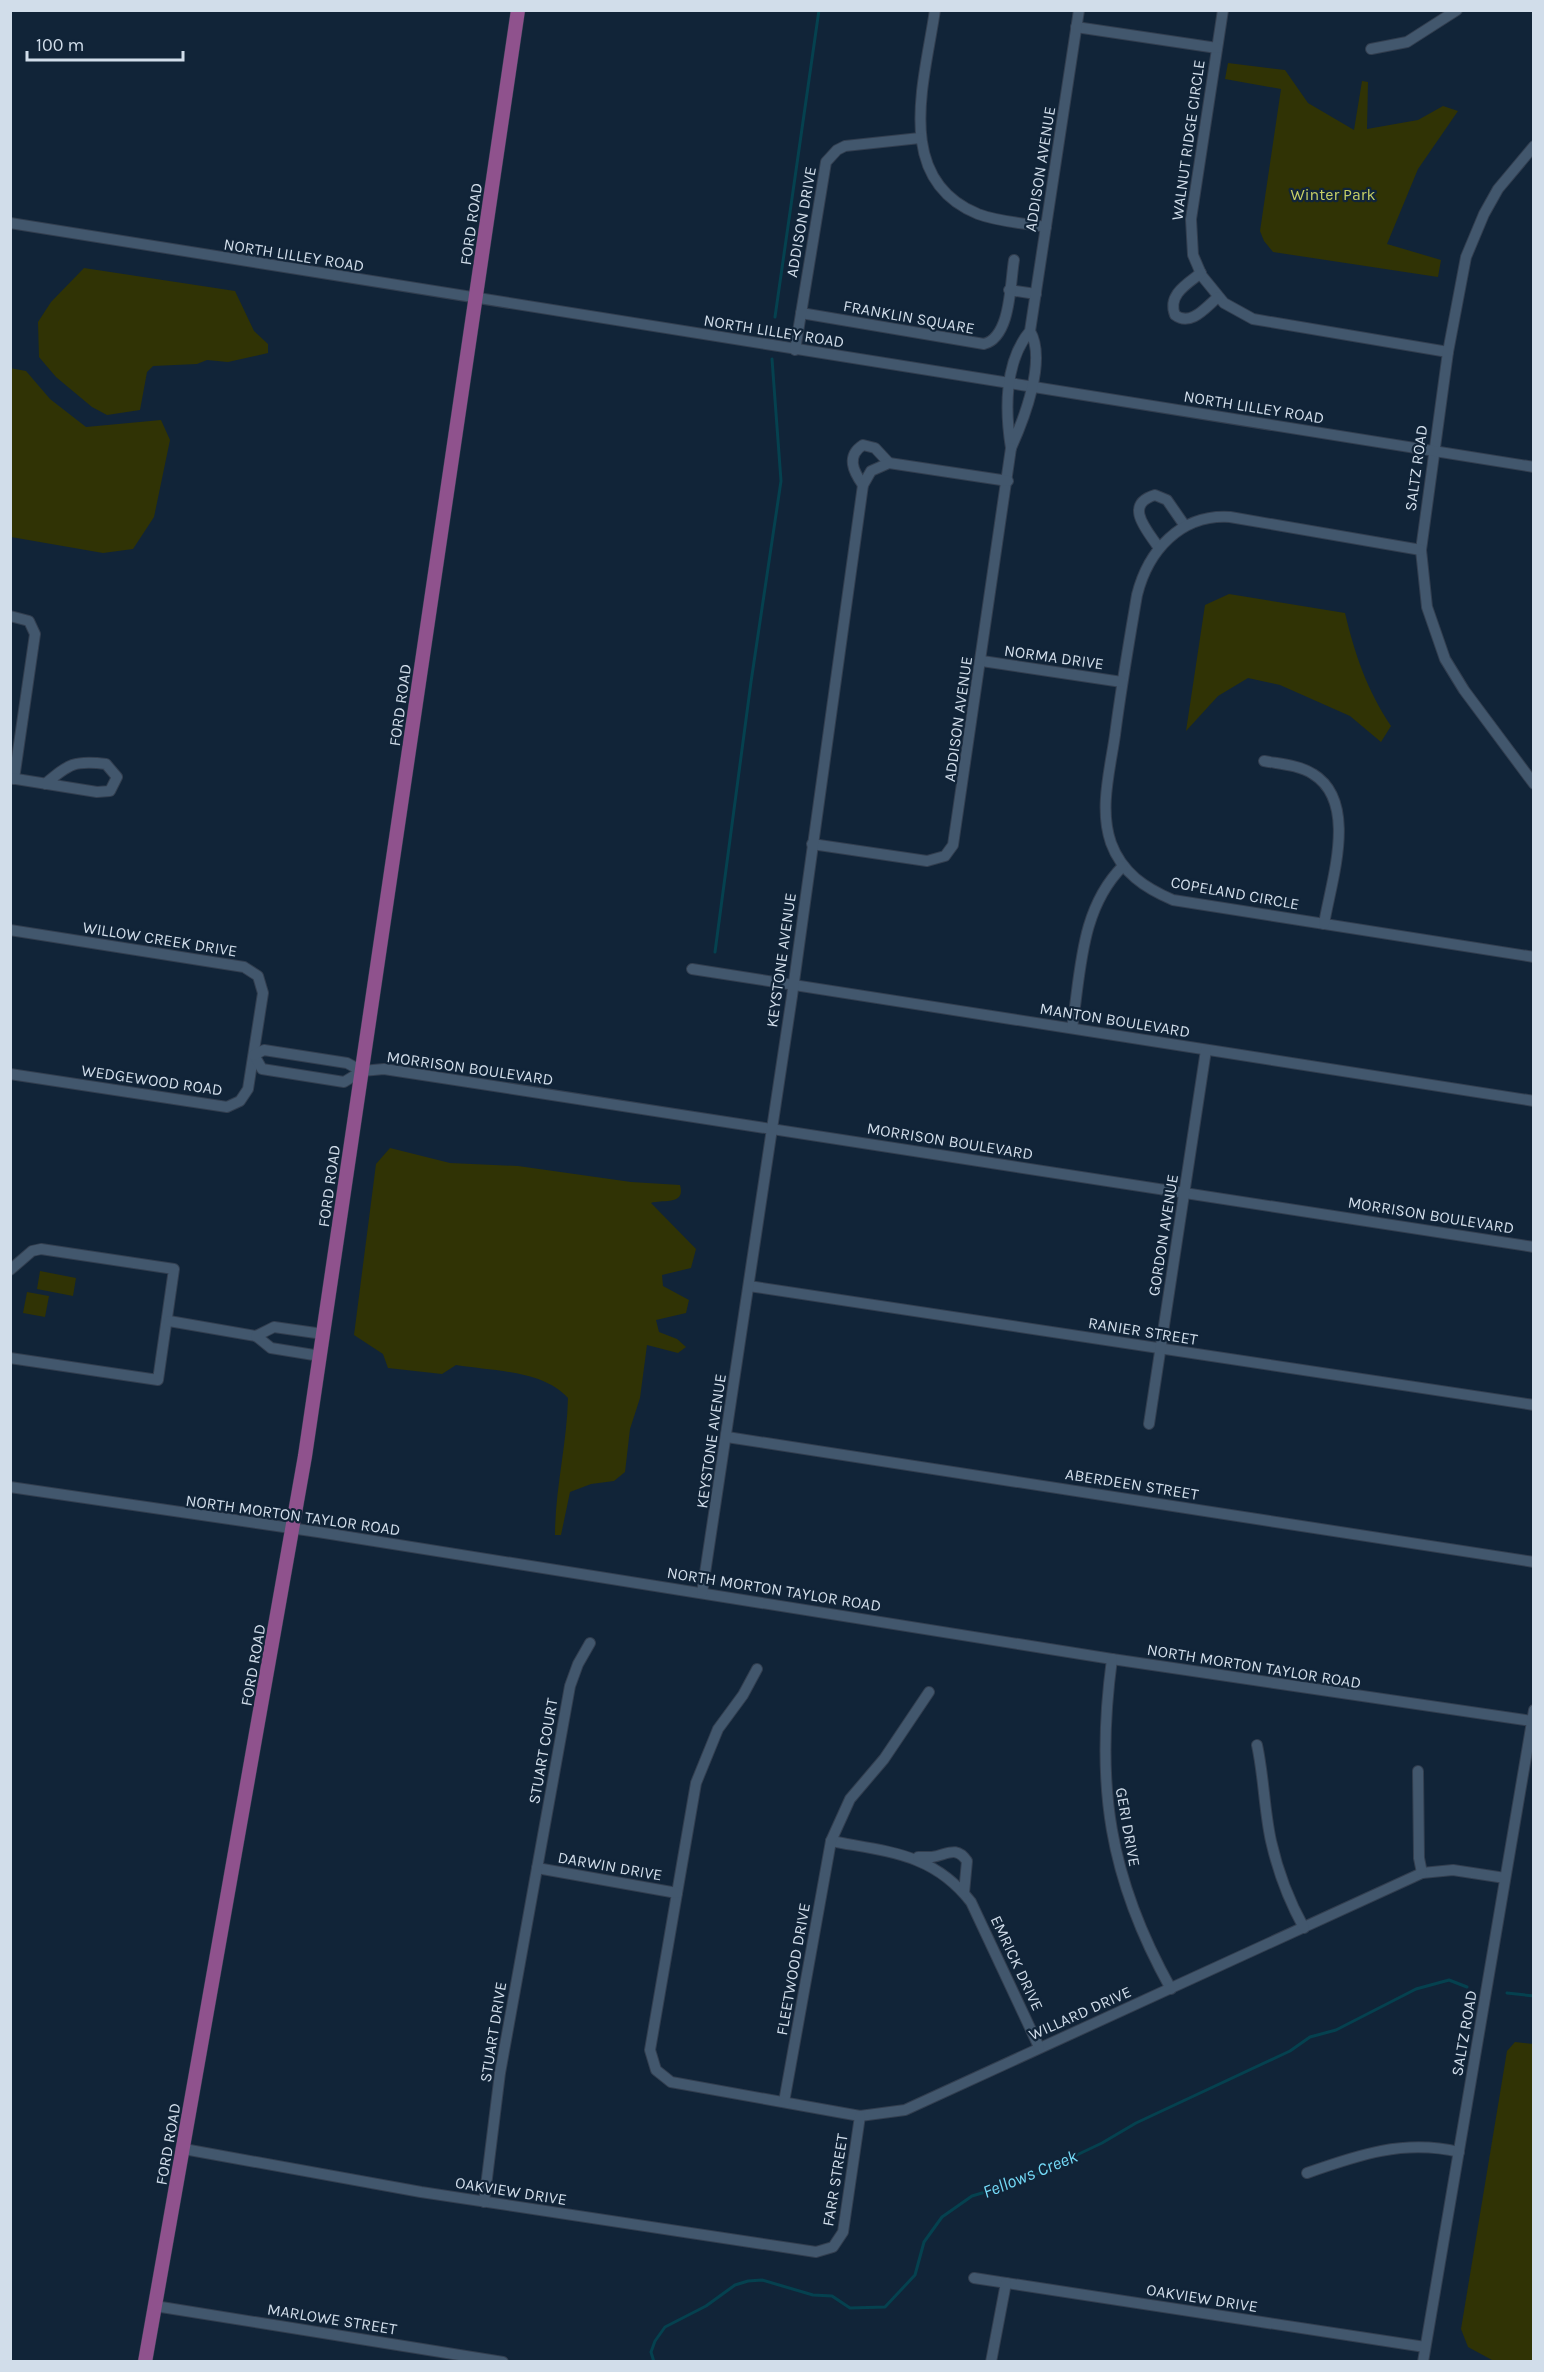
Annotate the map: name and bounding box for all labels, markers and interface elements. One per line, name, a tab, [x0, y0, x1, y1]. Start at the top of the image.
scale bar	[27, 24, 183, 62]
text: 100 m	[36, 34, 84, 56]
street label: WALNUT RIDGE CIRCLE	[1167, 58, 1209, 222]
street label: ADDISON AVENUE	[1021, 105, 1059, 233]
street label: ADDISON DRIVE	[782, 165, 820, 279]
street label: FORD ROAD	[456, 182, 486, 266]
park label: Winter Park	[1290, 185, 1376, 204]
street label: NORTH LILLEY ROAD	[222, 235, 366, 275]
street label: FRANKLIN SQUARE	[842, 296, 976, 338]
street label: NORTH LILLEY ROAD	[702, 311, 846, 351]
street label: NORTH LILLEY ROAD	[1182, 387, 1326, 427]
street label: SALTZ ROAD	[1401, 424, 1431, 512]
street label: NORMA DRIVE	[1003, 641, 1105, 673]
street label: ADDISON AVENUE	[940, 655, 976, 783]
street label: FORD ROAD	[385, 663, 415, 747]
street label: COPELAND CIRCLE	[1169, 872, 1301, 914]
street label: KEYSTONE AVENUE	[762, 891, 800, 1029]
street label: WILLOW CREEK DRIVE	[81, 917, 239, 961]
street label: MANTON BOULEVARD	[1038, 999, 1192, 1041]
street label: MORRISON BOULEVARD	[386, 1047, 554, 1089]
street label: WEDGEWOOD ROAD	[80, 1061, 224, 1099]
street label: MORRISON BOULEVARD	[866, 1118, 1034, 1164]
street label: FORD ROAD	[314, 1144, 344, 1228]
street label: GORDON AVENUE	[1144, 1173, 1182, 1297]
street label: MORRISON BOULEVARD	[1347, 1192, 1515, 1238]
street label: RANIER STREET	[1087, 1313, 1199, 1349]
street label: KEYSTONE AVENUE	[692, 1372, 730, 1510]
street label: ABERDEEN STREET	[1064, 1464, 1200, 1504]
street label: NORTH MORTON TAYLOR ROAD	[184, 1491, 402, 1539]
street label: NORTH MORTON TAYLOR ROAD	[666, 1563, 882, 1615]
street label: FORD ROAD	[236, 1623, 270, 1707]
street label: NORTH MORTON TAYLOR ROAD	[1146, 1640, 1362, 1692]
street label: STUART COURT	[524, 1697, 562, 1805]
street label: GERI DRIVE	[1112, 1786, 1144, 1868]
street label: DARWIN DRIVE	[556, 1847, 664, 1885]
street label: FLEETWOOD DRIVE	[772, 1901, 814, 2037]
street label: EMRICK DRIVE	[987, 1912, 1047, 2014]
street label: STUART DRIVE	[476, 1980, 510, 2084]
street label: WILLARD DRIVE	[1026, 1982, 1134, 2044]
street label: SALTZ ROAD	[1447, 1989, 1481, 2077]
street label: FORD ROAD	[151, 2102, 185, 2186]
street label: FARR STREET	[818, 2132, 852, 2228]
water label: Fellows Creek	[979, 2145, 1081, 2203]
street label: OAKVIEW DRIVE	[454, 2173, 568, 2209]
street label: OAKVIEW DRIVE	[1145, 2280, 1259, 2316]
street label: MARLOWE STREET	[266, 2299, 398, 2339]

